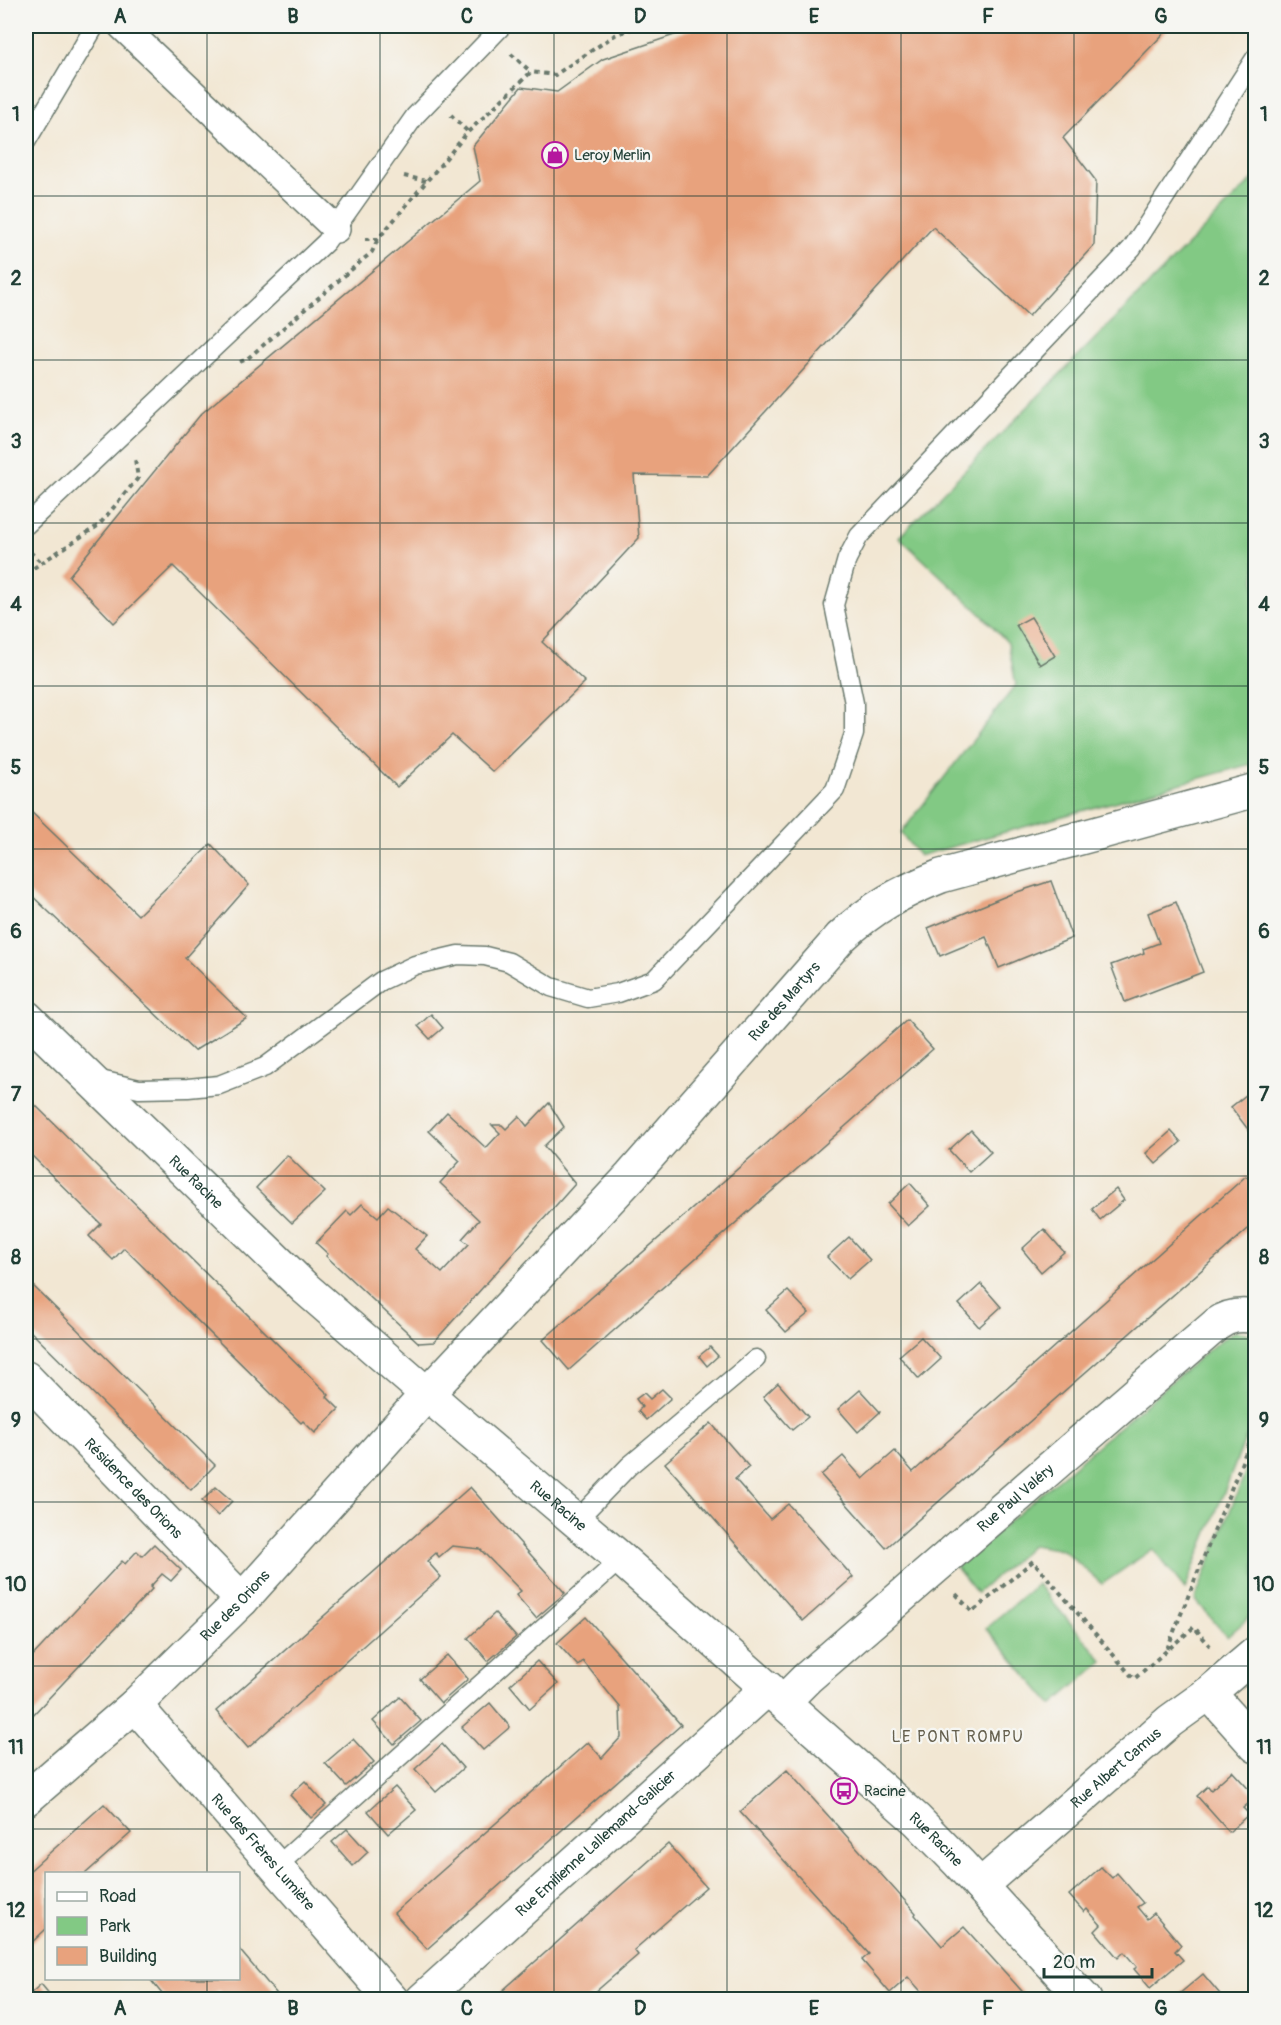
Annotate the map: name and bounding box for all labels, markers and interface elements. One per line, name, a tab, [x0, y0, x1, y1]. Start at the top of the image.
text: A	[114, 4, 127, 29]
text: B	[287, 4, 299, 29]
text: C	[461, 4, 473, 29]
text: D	[634, 4, 647, 29]
text: E	[809, 4, 820, 29]
text: F	[982, 4, 994, 29]
text: G	[1154, 4, 1168, 29]
text: 1	[12, 102, 20, 127]
text: 1	[1260, 102, 1268, 127]
shop icon: Leroy Merlin	[540, 140, 570, 170]
place label: Leroy Merlin	[574, 146, 651, 165]
text: 2	[10, 266, 22, 291]
text: 2	[1258, 266, 1270, 291]
text: 3	[10, 429, 22, 454]
text: 3	[1258, 429, 1270, 454]
text: 4	[10, 592, 22, 617]
text: 4	[1258, 592, 1270, 617]
text: 5	[11, 755, 22, 780]
text: 5	[1259, 755, 1270, 780]
text: 6	[10, 919, 22, 944]
text: 6	[1258, 919, 1270, 944]
street label: Rue des Martyrs	[744, 958, 825, 1045]
text: 7	[11, 1082, 22, 1107]
text: 7	[1259, 1082, 1270, 1107]
street label: Rue Racine	[165, 1151, 228, 1213]
text: 8	[11, 1245, 21, 1270]
text: 8	[1259, 1245, 1269, 1270]
text: 9	[11, 1408, 21, 1433]
text: 9	[1259, 1408, 1269, 1433]
street label: Résidence des Orions	[80, 1434, 187, 1543]
street label: Rue Paul Valéry	[973, 1459, 1058, 1536]
street label: Rue Racine	[526, 1476, 591, 1536]
street label: Rue des Orions	[196, 1566, 274, 1645]
text: 10	[5, 1572, 27, 1597]
text: 10	[1253, 1572, 1275, 1597]
street label: Rue Albert Camus	[1067, 1723, 1165, 1812]
district label: LE PONT ROMPU	[892, 1727, 1024, 1747]
text: 11	[8, 1735, 24, 1760]
text: 11	[1256, 1735, 1272, 1760]
street label: Rue Emilienne Lallemand-Galicier	[511, 1766, 681, 1921]
bus stop icon: Racine	[829, 1776, 859, 1806]
place label: Racine	[864, 1782, 906, 1801]
street label: Rue des Frères Lumière	[207, 1790, 319, 1915]
street label: Rue Racine	[905, 1808, 967, 1871]
legend	[45, 1872, 240, 1980]
text: Road	[99, 1885, 136, 1908]
text: 12	[7, 1898, 26, 1923]
text: 12	[1255, 1898, 1274, 1923]
text: Park	[99, 1915, 131, 1938]
scale bar	[1044, 1941, 1152, 1979]
text: Building	[99, 1945, 157, 1968]
text: 20 m	[1053, 1951, 1095, 1974]
text: A	[114, 1996, 127, 2021]
text: B	[287, 1996, 299, 2021]
text: C	[461, 1996, 473, 2021]
text: D	[634, 1996, 647, 2021]
text: E	[809, 1996, 820, 2021]
text: F	[982, 1996, 994, 2021]
text: G	[1154, 1996, 1168, 2021]

